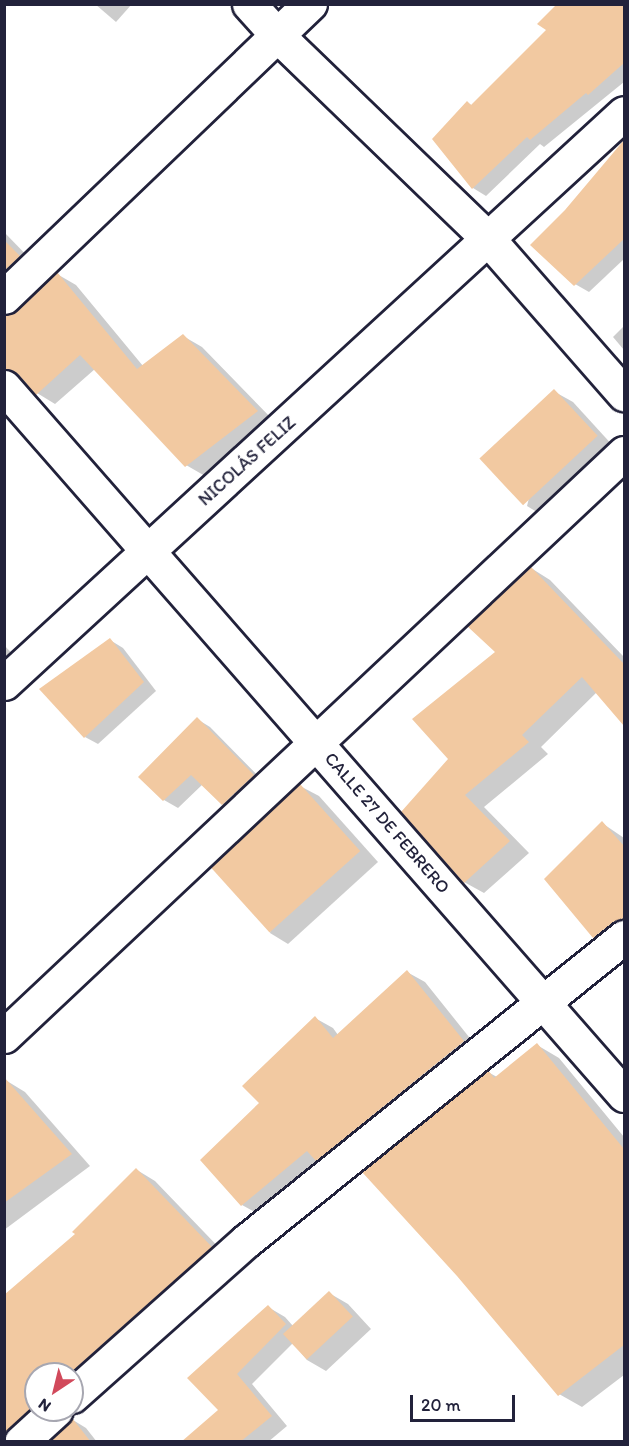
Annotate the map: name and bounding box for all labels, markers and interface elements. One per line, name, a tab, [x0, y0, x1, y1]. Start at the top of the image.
street label: NICOLÁS FELIZ	[195, 412, 299, 510]
street label: CALLE 27 DE FEBRERO	[320, 748, 454, 898]
north arrow	[24, 1362, 84, 1422]
scale bar	[413, 1383, 518, 1421]
text: 20 m	[421, 1394, 461, 1416]
text: N	[35, 1395, 54, 1416]

